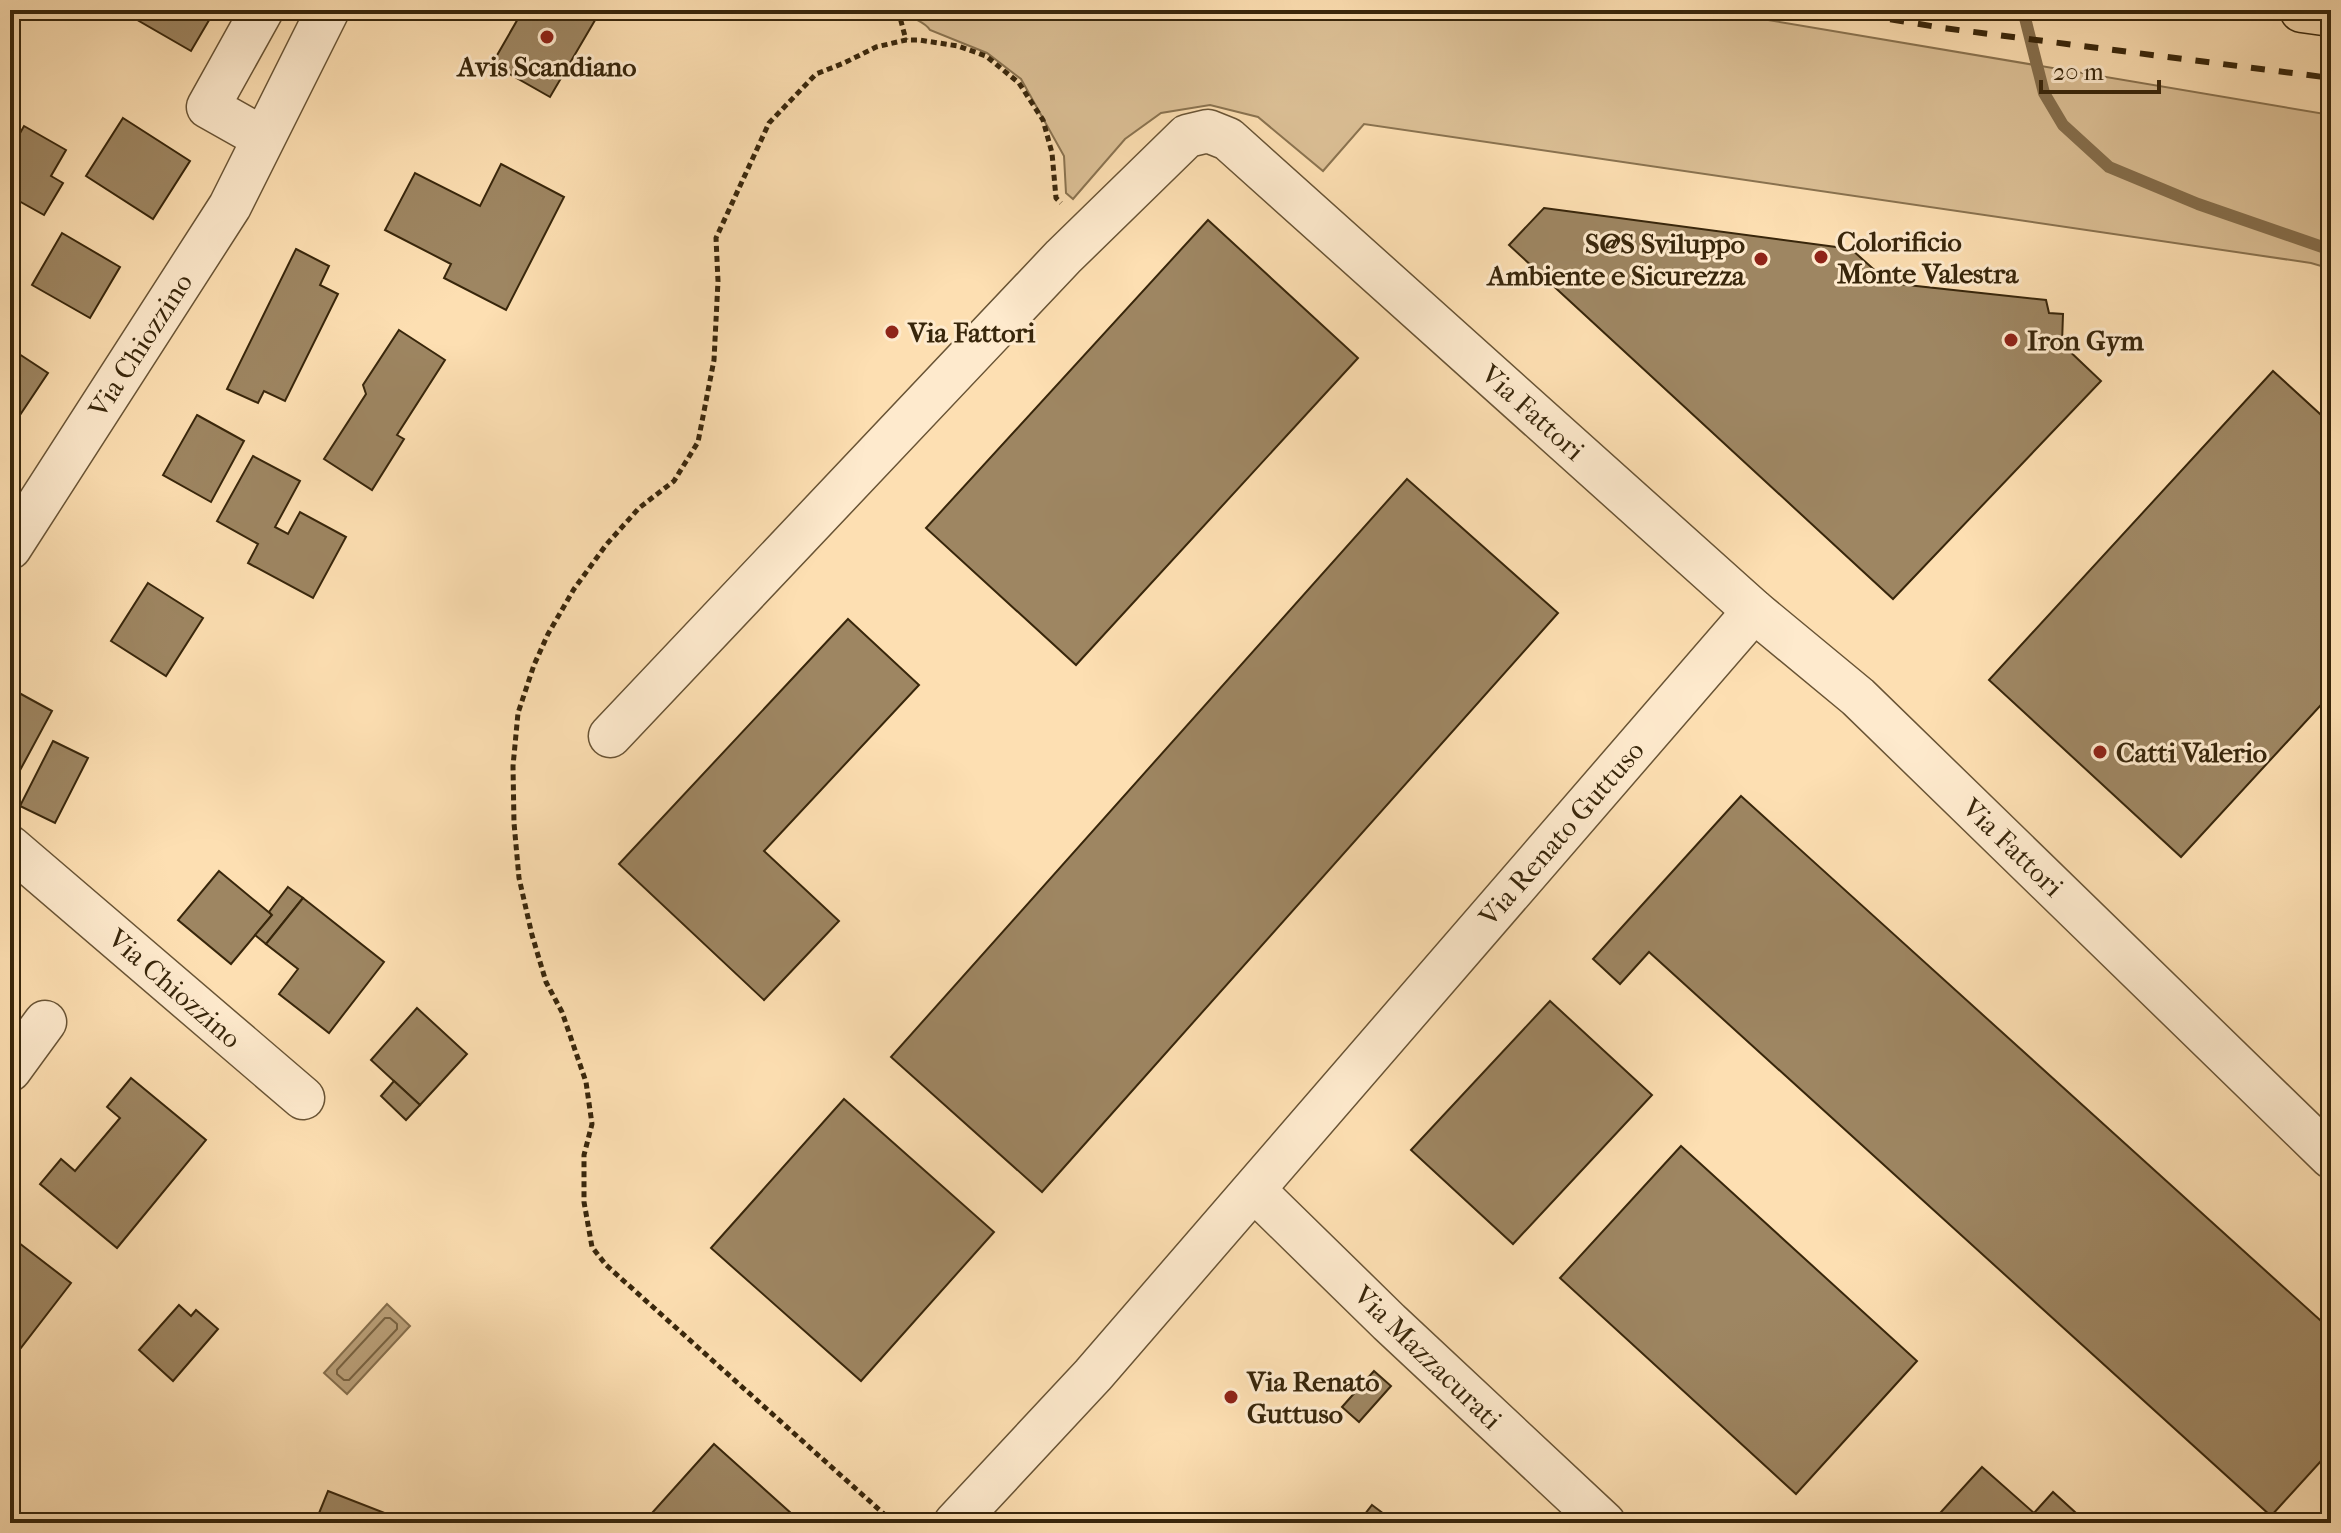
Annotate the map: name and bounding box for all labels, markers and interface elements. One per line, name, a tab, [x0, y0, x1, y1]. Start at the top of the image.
marker: Avis Scandiano	[538, 28, 556, 46]
scale bar	[2041, 44, 2159, 94]
place label: Avis Scandiano	[456, 50, 636, 83]
text: 20 m	[2053, 58, 2104, 86]
place label: Colorificio Monte Valestra	[1837, 225, 2019, 290]
place label: S@S Sviluppo Ambiente e Sicurezza	[1486, 227, 1746, 292]
marker: Colorificio Monte Valestra	[1812, 248, 1830, 266]
marker: S@S Sviluppo Ambiente e Sicurezza	[1752, 250, 1770, 268]
street label: Via Chiozzino	[81, 267, 199, 424]
place label: Via Fattori	[907, 316, 1036, 349]
marker: Via Fattori	[883, 323, 901, 341]
place label: Iron Gym	[2027, 324, 2144, 357]
marker: Iron Gym	[2002, 331, 2020, 349]
street label: Via Fattori	[1474, 357, 1591, 467]
street label: Via Renato Guttuso	[1471, 734, 1651, 933]
place label: Catti Valerio	[2116, 736, 2267, 769]
marker: Catti Valerio	[2091, 743, 2109, 761]
street label: Via Fattori	[1955, 791, 2070, 903]
street label: Via Chiozzino	[101, 921, 248, 1055]
street label: Via Mazzacurati	[1346, 1278, 1509, 1436]
place label: Via Renato Guttuso	[1246, 1365, 1380, 1430]
marker: Via Renato Guttuso	[1222, 1388, 1240, 1406]

